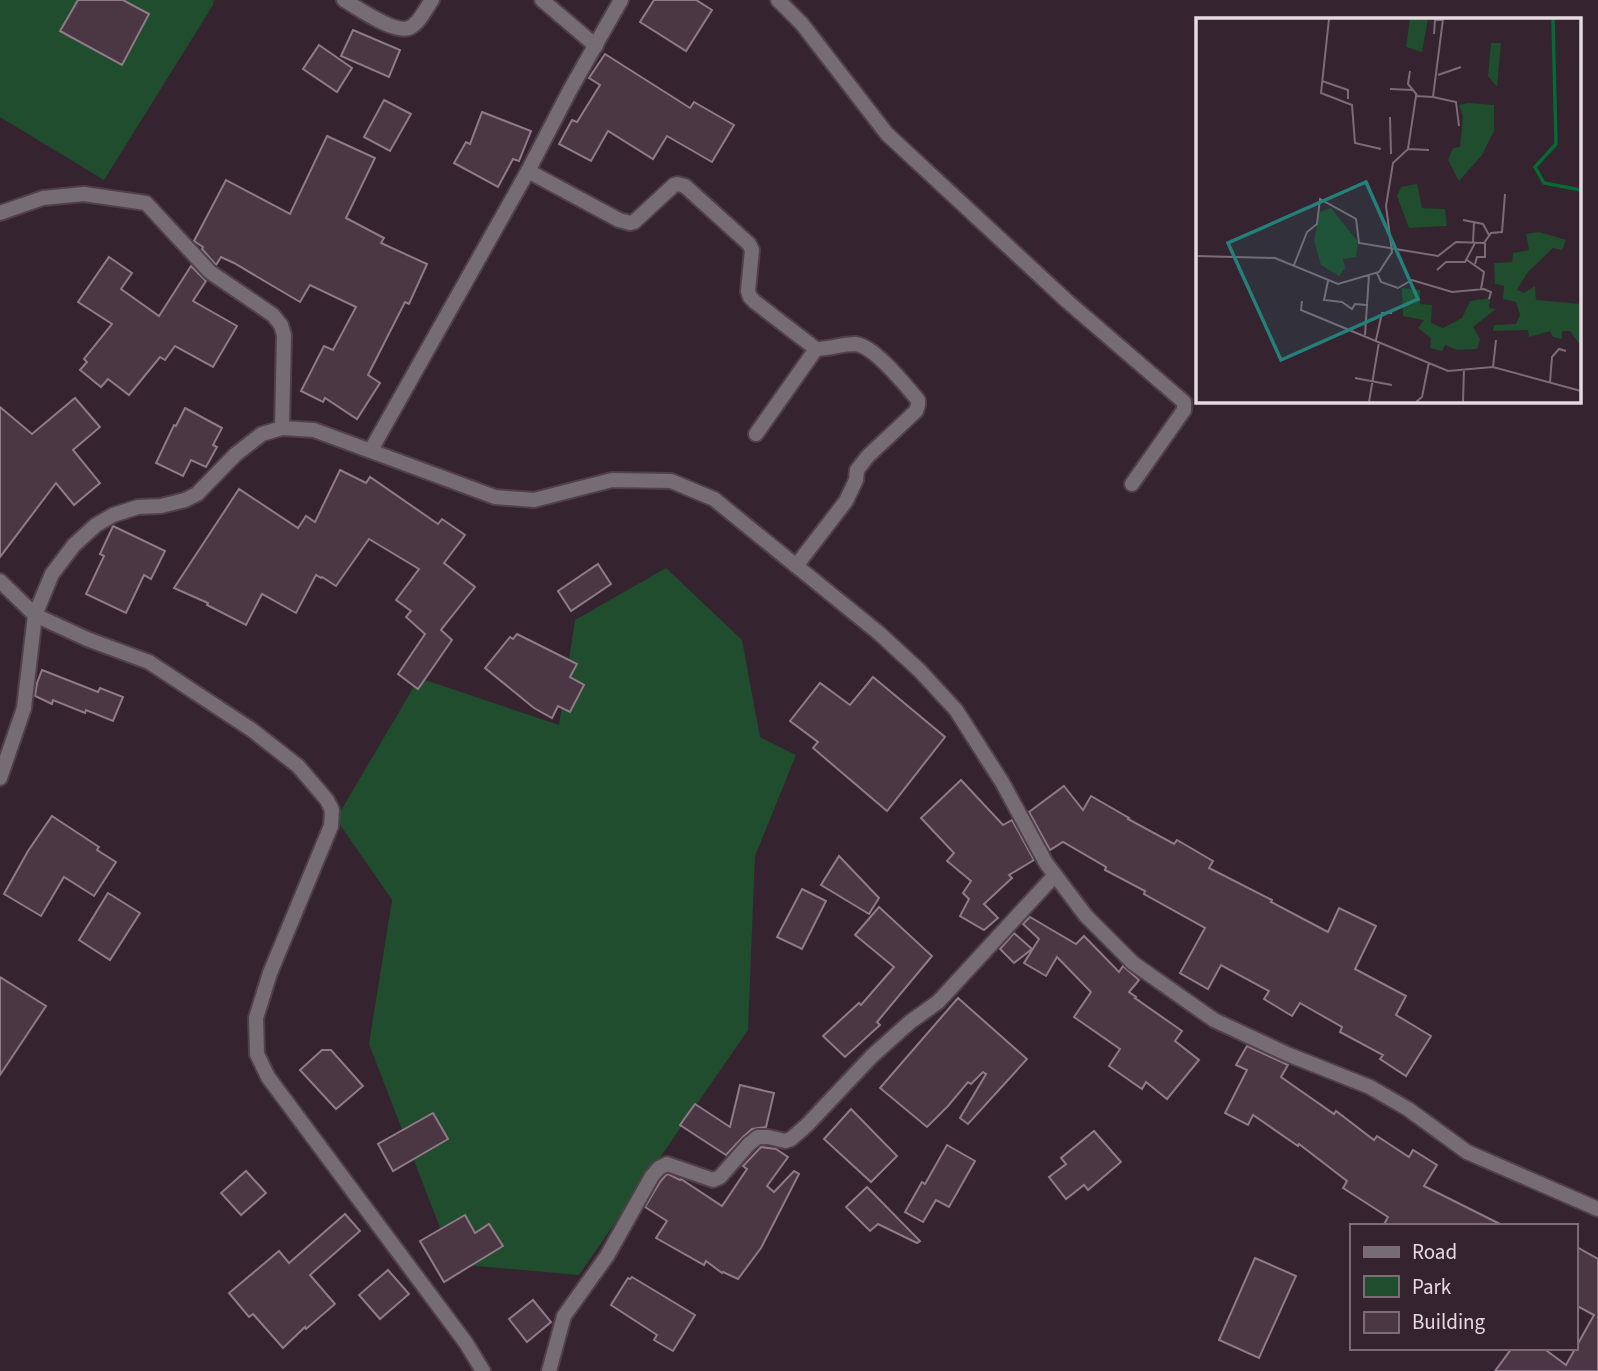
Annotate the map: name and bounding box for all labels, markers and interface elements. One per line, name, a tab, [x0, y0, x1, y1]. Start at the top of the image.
inset map	[1196, 18, 1580, 402]
legend	[1350, 1224, 1577, 1350]
text: Road	[1412, 1237, 1457, 1267]
text: Park	[1412, 1272, 1452, 1302]
text: Building	[1412, 1307, 1486, 1337]

